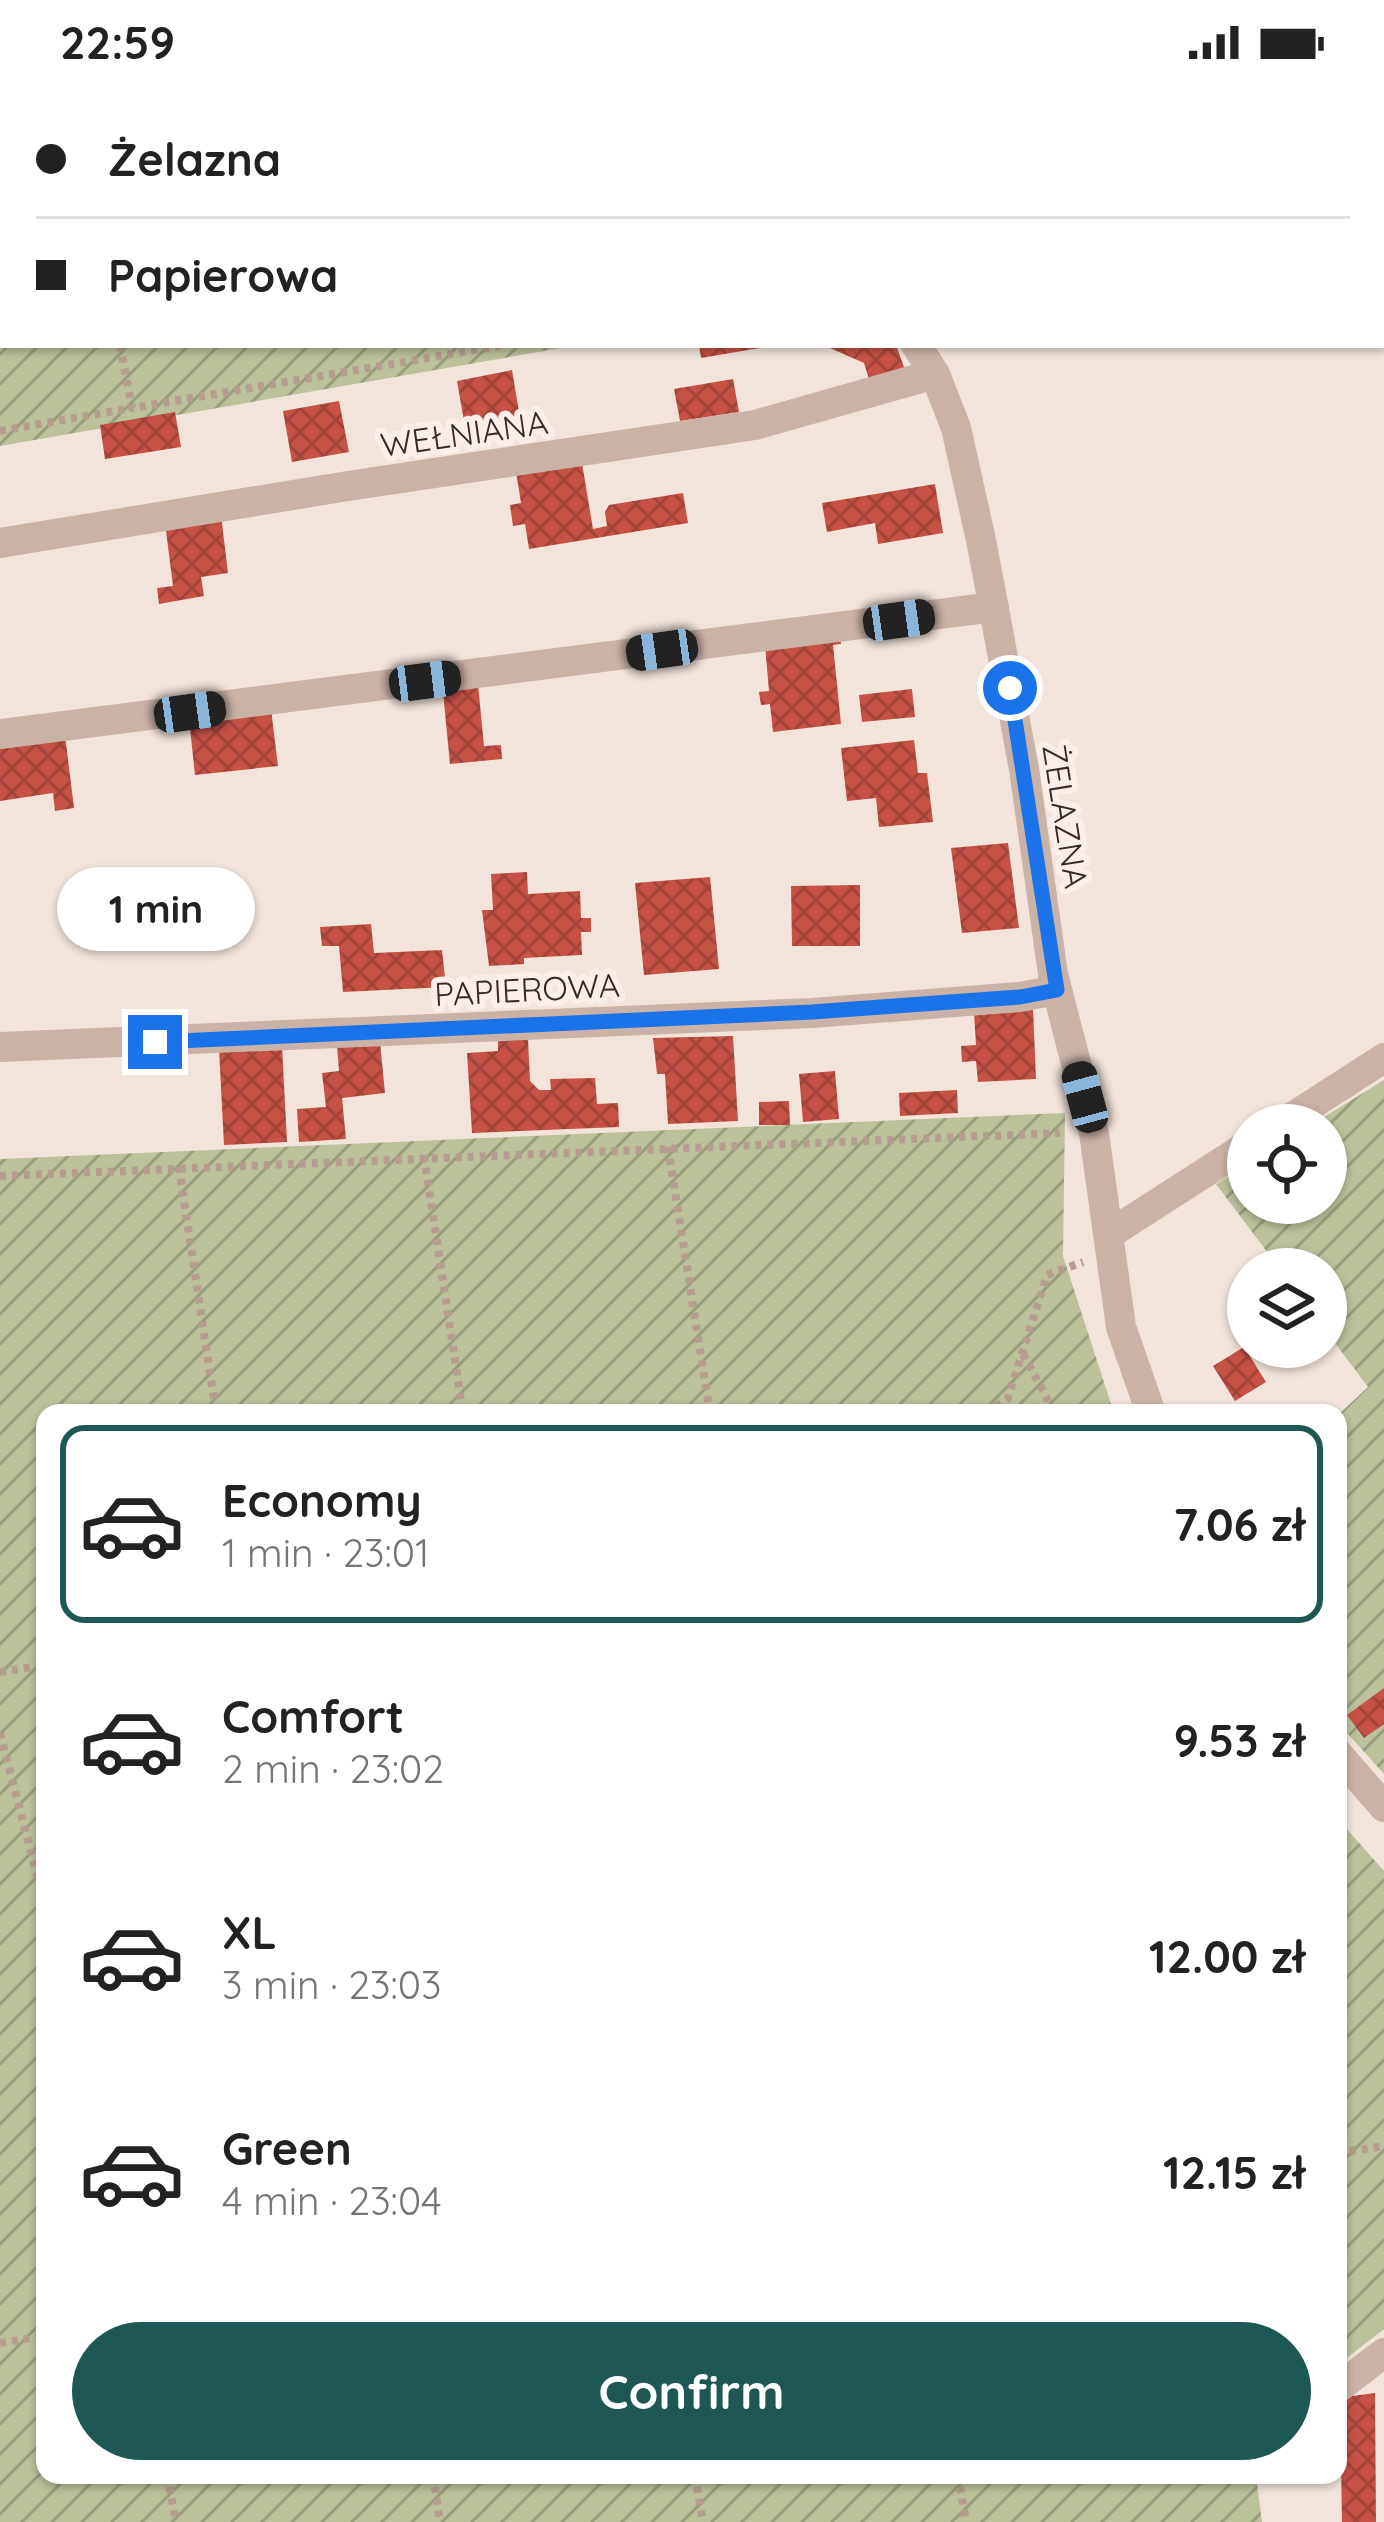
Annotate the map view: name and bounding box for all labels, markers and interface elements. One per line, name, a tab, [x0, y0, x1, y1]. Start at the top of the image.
text: 22:59	[60, 14, 175, 70]
text: Żelazna	[108, 131, 281, 187]
text: Papierowa	[108, 247, 338, 303]
street label: WEŁNIANA	[378, 401, 550, 465]
car	[861, 597, 937, 643]
car	[624, 627, 700, 673]
car	[387, 659, 463, 703]
route start	[983, 661, 1037, 715]
car	[152, 689, 228, 735]
street label: ŻELAZNA	[1034, 741, 1098, 891]
callout: 1 min	[56, 868, 254, 952]
text: 1 min	[109, 884, 203, 933]
street label: PAPIEROWA	[433, 964, 621, 1014]
route end	[128, 1015, 182, 1069]
car	[1058, 1058, 1112, 1136]
map controls	[1227, 1104, 1347, 1368]
button: locate	[1227, 1104, 1347, 1224]
button: layers	[1227, 1248, 1347, 1368]
icon: car	[78, 1470, 186, 1578]
text: Economy	[222, 1472, 422, 1528]
text: 7.06 zł	[1173, 1496, 1305, 1552]
text: 1 min · 23:01	[222, 1528, 429, 1577]
icon: car	[78, 1686, 186, 1794]
text: Comfort	[222, 1688, 404, 1744]
text: 9.53 zł	[1173, 1712, 1305, 1768]
text: 2 min · 23:02	[222, 1744, 444, 1793]
icon: car	[78, 1902, 186, 2010]
text: XL	[222, 1904, 277, 1960]
text: 12.00 zł	[1149, 1928, 1305, 1984]
text: 3 min · 23:03	[222, 1960, 441, 2009]
icon: car	[78, 2118, 186, 2226]
text: Green	[222, 2120, 352, 2176]
text: 12.15 zł	[1163, 2144, 1305, 2200]
text: 4 min · 23:04	[222, 2176, 442, 2225]
button: Confirm	[72, 2322, 1311, 2460]

